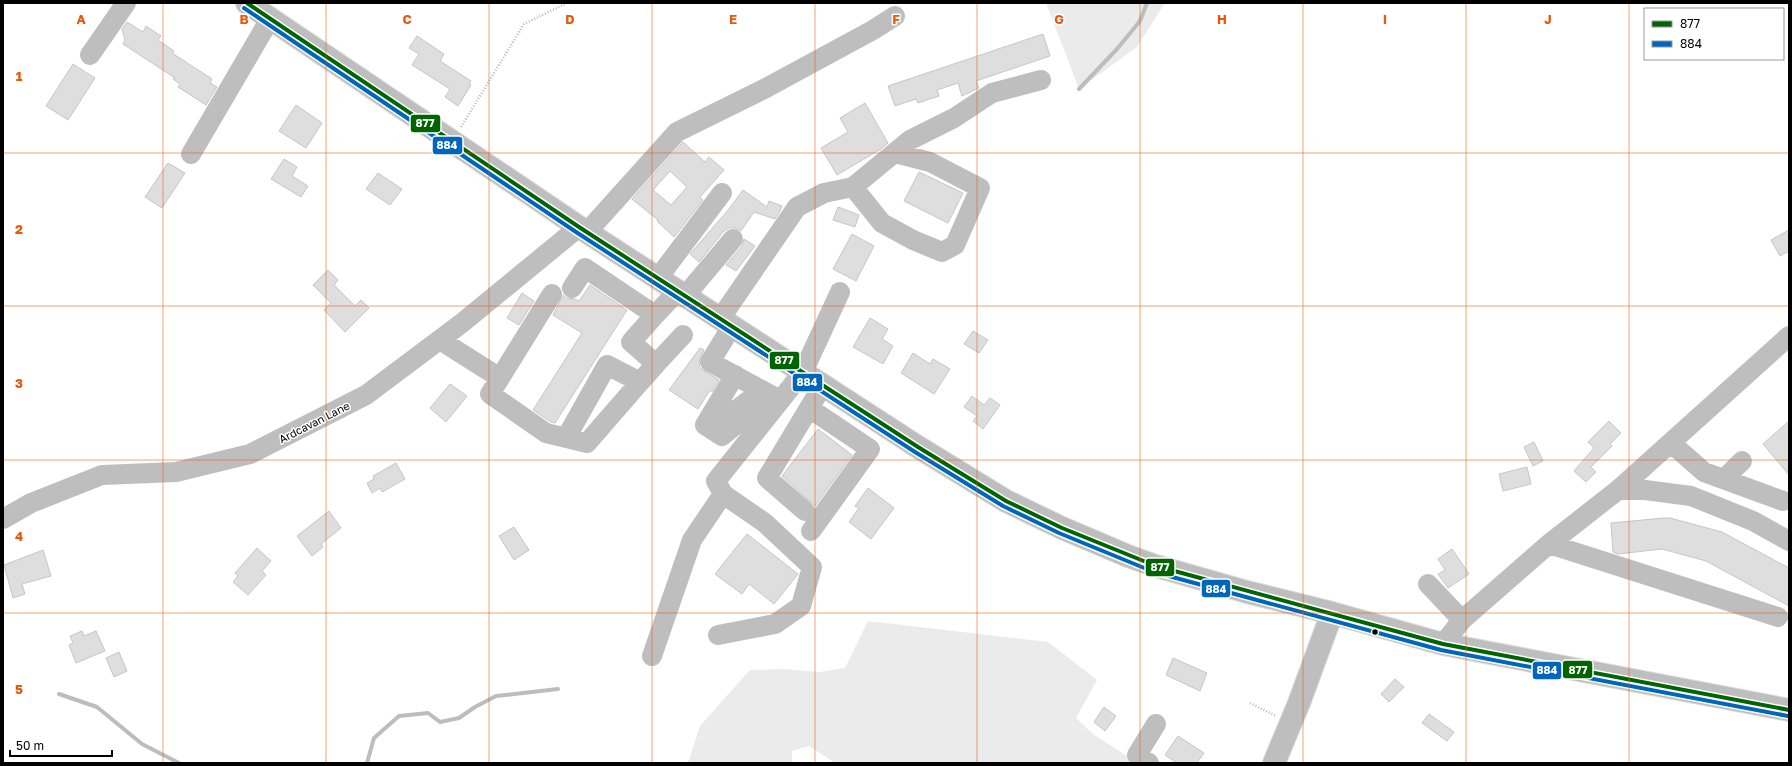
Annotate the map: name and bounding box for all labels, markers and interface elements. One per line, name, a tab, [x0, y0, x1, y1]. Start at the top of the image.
legend	[1644, 8, 1784, 60]
text: A	[76, 11, 86, 27]
text: B	[239, 11, 249, 27]
text: C	[402, 11, 412, 27]
text: D	[565, 11, 575, 27]
text: E	[729, 11, 737, 27]
text: F	[892, 11, 900, 27]
text: G	[1054, 11, 1064, 27]
text: H	[1217, 11, 1227, 27]
text: I	[1383, 11, 1387, 27]
text: J	[1544, 11, 1552, 27]
text: 877	[1680, 16, 1700, 31]
text: 884	[1680, 36, 1702, 51]
text: 1	[16, 68, 23, 84]
line badge: 877	[410, 114, 441, 133]
text: 877	[415, 116, 435, 129]
line badge: 884	[432, 136, 463, 155]
text: 884	[437, 138, 458, 151]
text: 2	[15, 221, 23, 237]
line badge: 877	[769, 351, 800, 370]
text: 877	[774, 353, 794, 366]
line badge: 884	[792, 373, 823, 392]
text: 3	[15, 375, 23, 391]
text: 884	[797, 375, 818, 388]
street label: Ardcavan Lane	[276, 399, 352, 445]
text: 4	[15, 528, 23, 544]
line badge: 877	[1145, 558, 1175, 577]
text: 877	[1150, 560, 1170, 573]
line badge: 884	[1201, 579, 1231, 598]
text: 884	[1206, 582, 1227, 595]
unlabelled marker	[1370, 627, 1380, 637]
line badge: 877	[1562, 660, 1593, 679]
line badge: 884	[1532, 661, 1562, 680]
text: 884	[1537, 663, 1558, 676]
text: 877	[1568, 663, 1588, 676]
text: 5	[15, 681, 23, 697]
scale bar	[10, 732, 112, 758]
text: 50 m	[16, 738, 44, 753]

